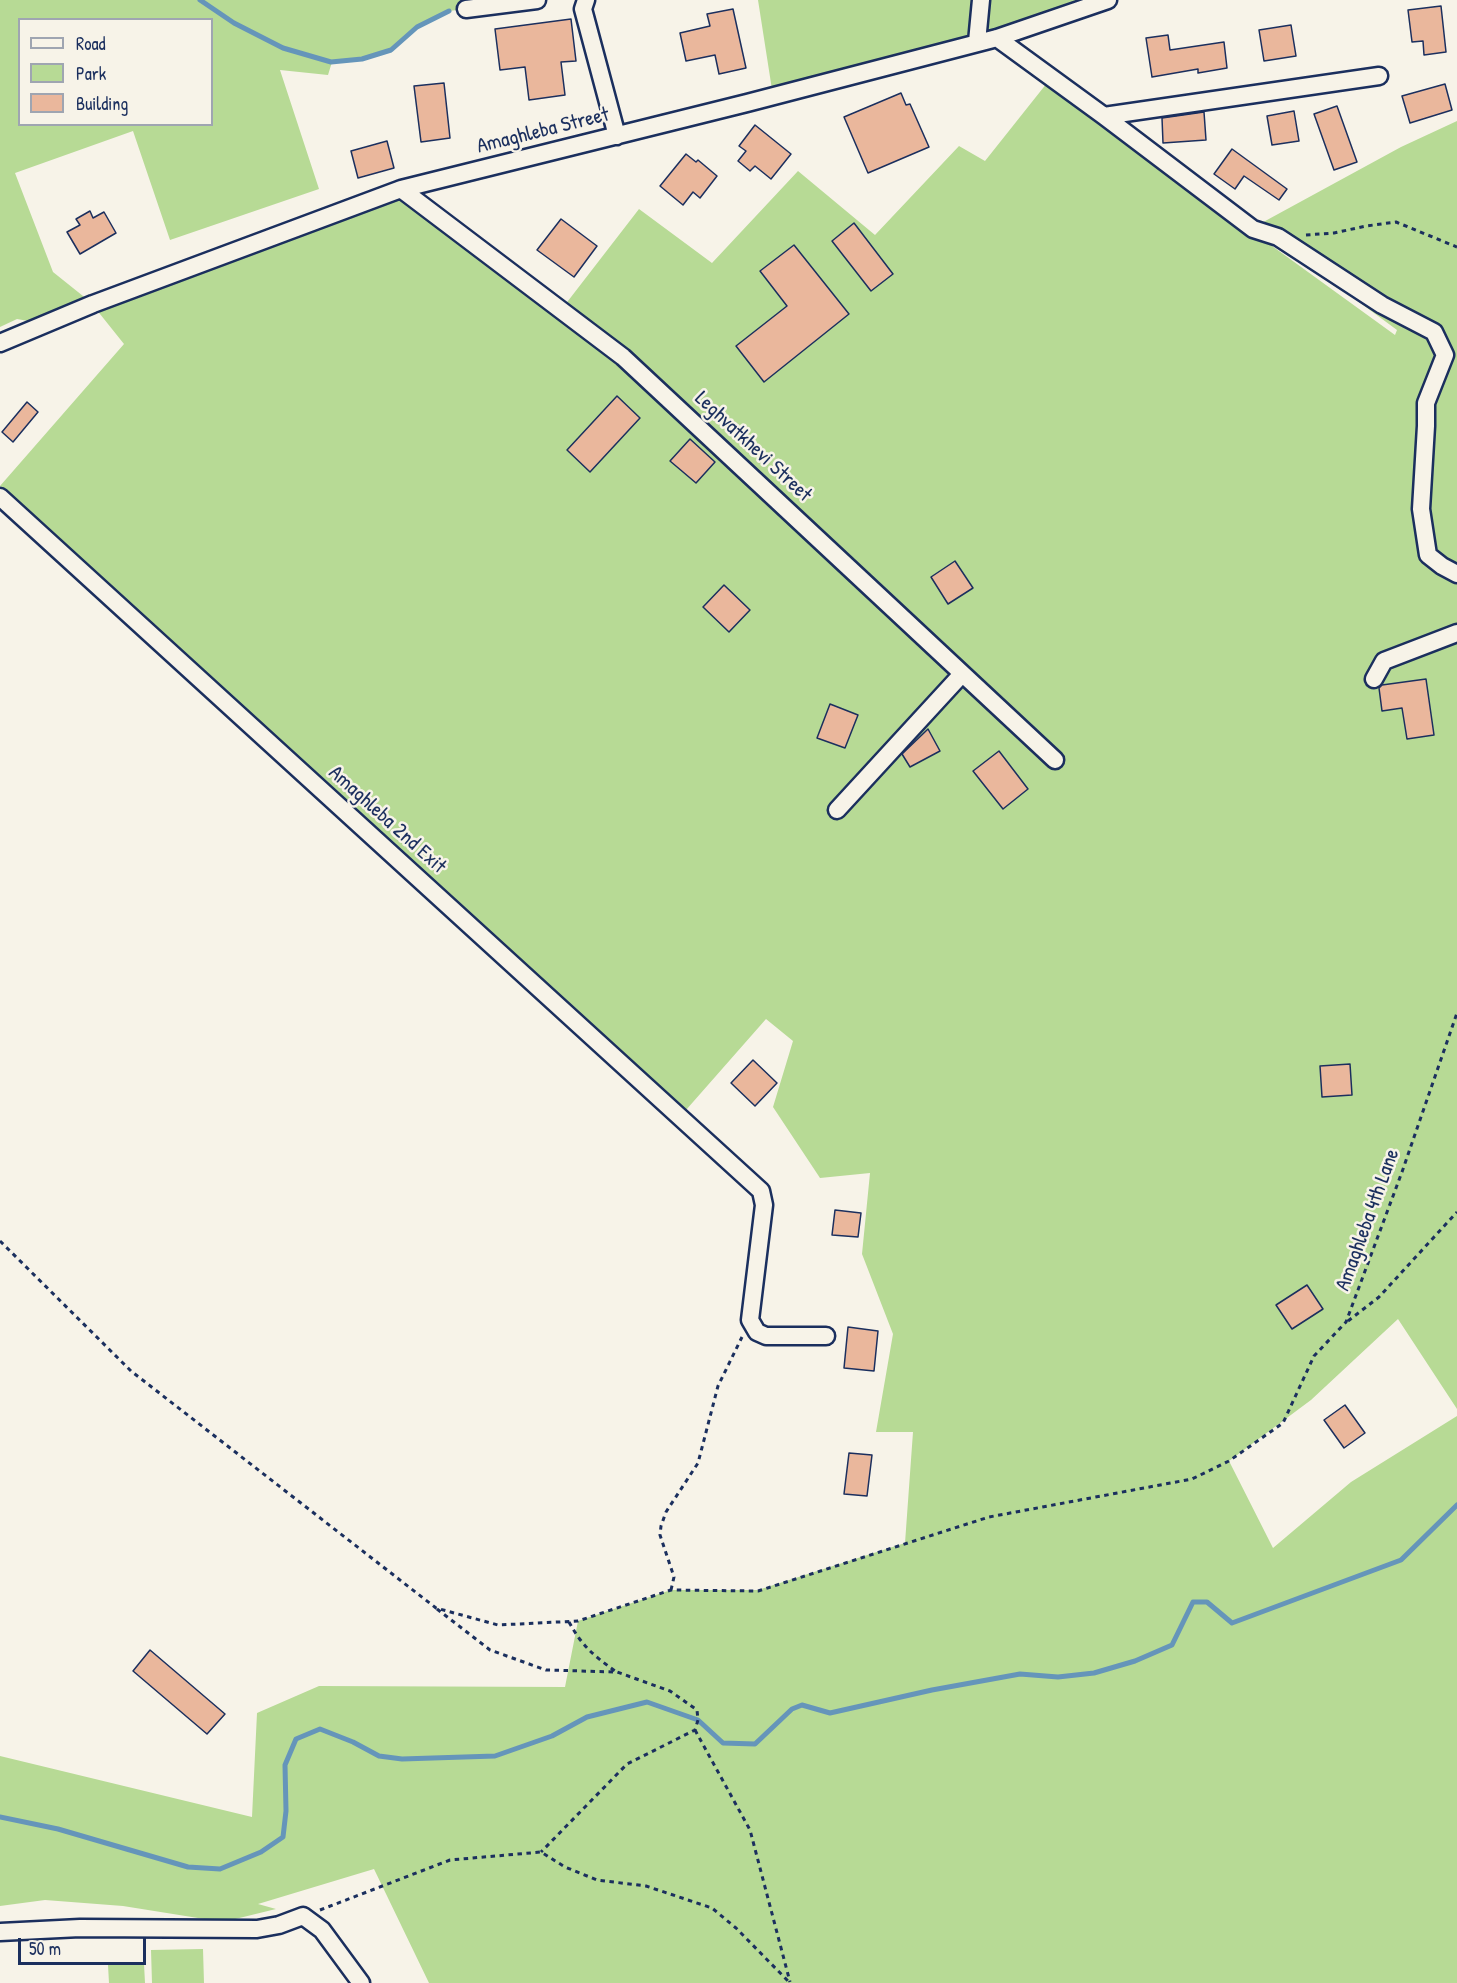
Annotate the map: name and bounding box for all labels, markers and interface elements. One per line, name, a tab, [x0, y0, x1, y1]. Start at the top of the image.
legend	[18, 18, 213, 126]
text: Road	[76, 31, 106, 56]
text: Park	[76, 61, 106, 86]
text: Building	[76, 91, 128, 116]
street label: Amaghleba Street	[474, 102, 612, 160]
street label: Leghvatkhevi Street	[689, 386, 817, 508]
street label: Amaghleba 2nd Exit	[323, 761, 451, 879]
street label: Amaghleba 4th Lane	[1331, 1146, 1405, 1294]
scale bar	[21, 1926, 148, 1964]
text: 50 m	[29, 1936, 61, 1961]

